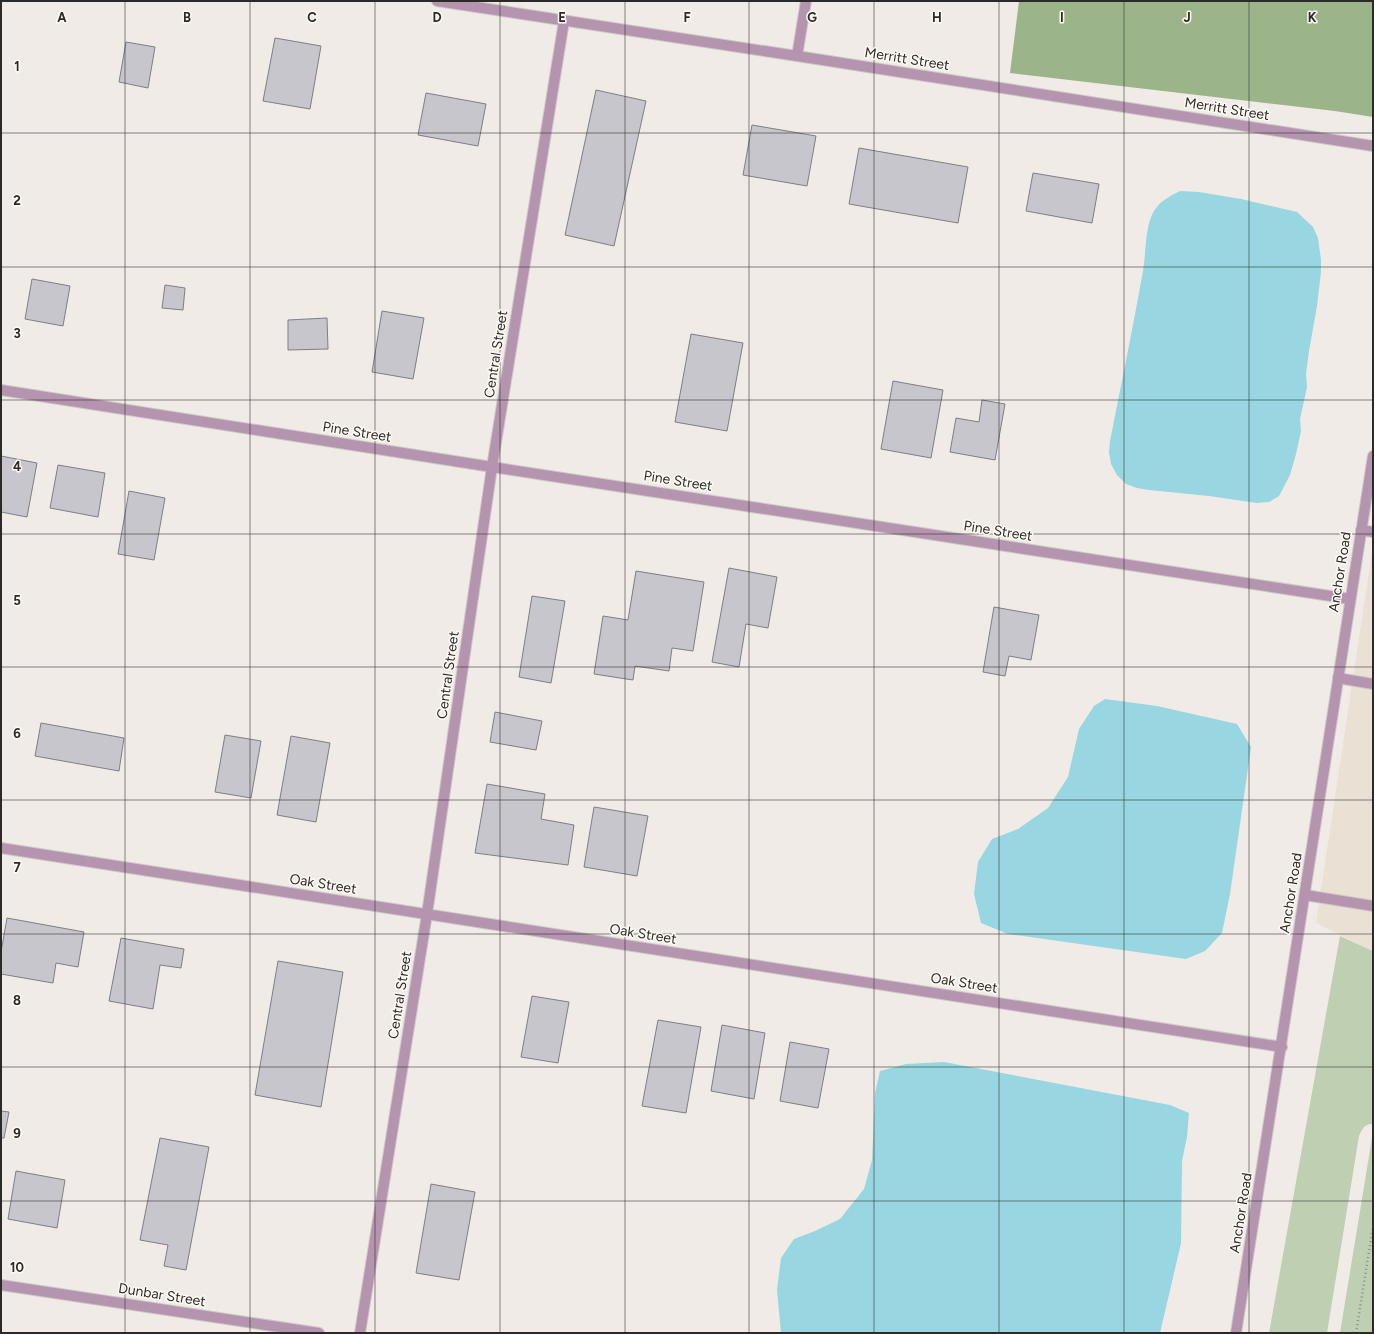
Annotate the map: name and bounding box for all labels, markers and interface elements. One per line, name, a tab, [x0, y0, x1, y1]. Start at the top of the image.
text: A	[57, 10, 67, 25]
text: B	[183, 10, 191, 25]
text: C	[307, 10, 317, 25]
text: D	[432, 10, 442, 25]
text: E	[558, 10, 566, 25]
text: F	[683, 10, 691, 25]
text: G	[807, 10, 817, 25]
text: H	[932, 10, 942, 25]
text: I	[1060, 10, 1064, 25]
text: J	[1183, 10, 1191, 25]
text: K	[1308, 10, 1317, 25]
street label: Merritt Street	[863, 44, 951, 74]
text: 1	[14, 59, 20, 74]
street label: Merritt Street	[1183, 94, 1271, 124]
text: 2	[13, 193, 21, 208]
street label: Central Street	[481, 309, 511, 399]
text: 3	[13, 326, 21, 341]
street label: Pine Street	[321, 418, 393, 446]
text: 4	[13, 459, 21, 474]
street label: Pine Street	[642, 467, 714, 495]
street label: Pine Street	[962, 517, 1034, 545]
street label: Anchor Road	[1325, 531, 1355, 613]
text: 5	[13, 593, 21, 608]
street label: Central Street	[433, 630, 463, 720]
text: 6	[13, 726, 21, 741]
street label: Anchor Road	[1276, 852, 1306, 934]
text: 7	[13, 860, 21, 875]
street label: Oak Street	[288, 870, 358, 898]
street label: Oak Street	[608, 920, 678, 948]
street label: Central Street	[385, 950, 415, 1040]
street label: Oak Street	[929, 969, 999, 997]
text: 8	[13, 993, 21, 1008]
text: 9	[13, 1126, 21, 1141]
street label: Anchor Road	[1226, 1172, 1256, 1254]
text: 10	[10, 1260, 24, 1275]
street label: Dunbar Street	[117, 1280, 207, 1310]

